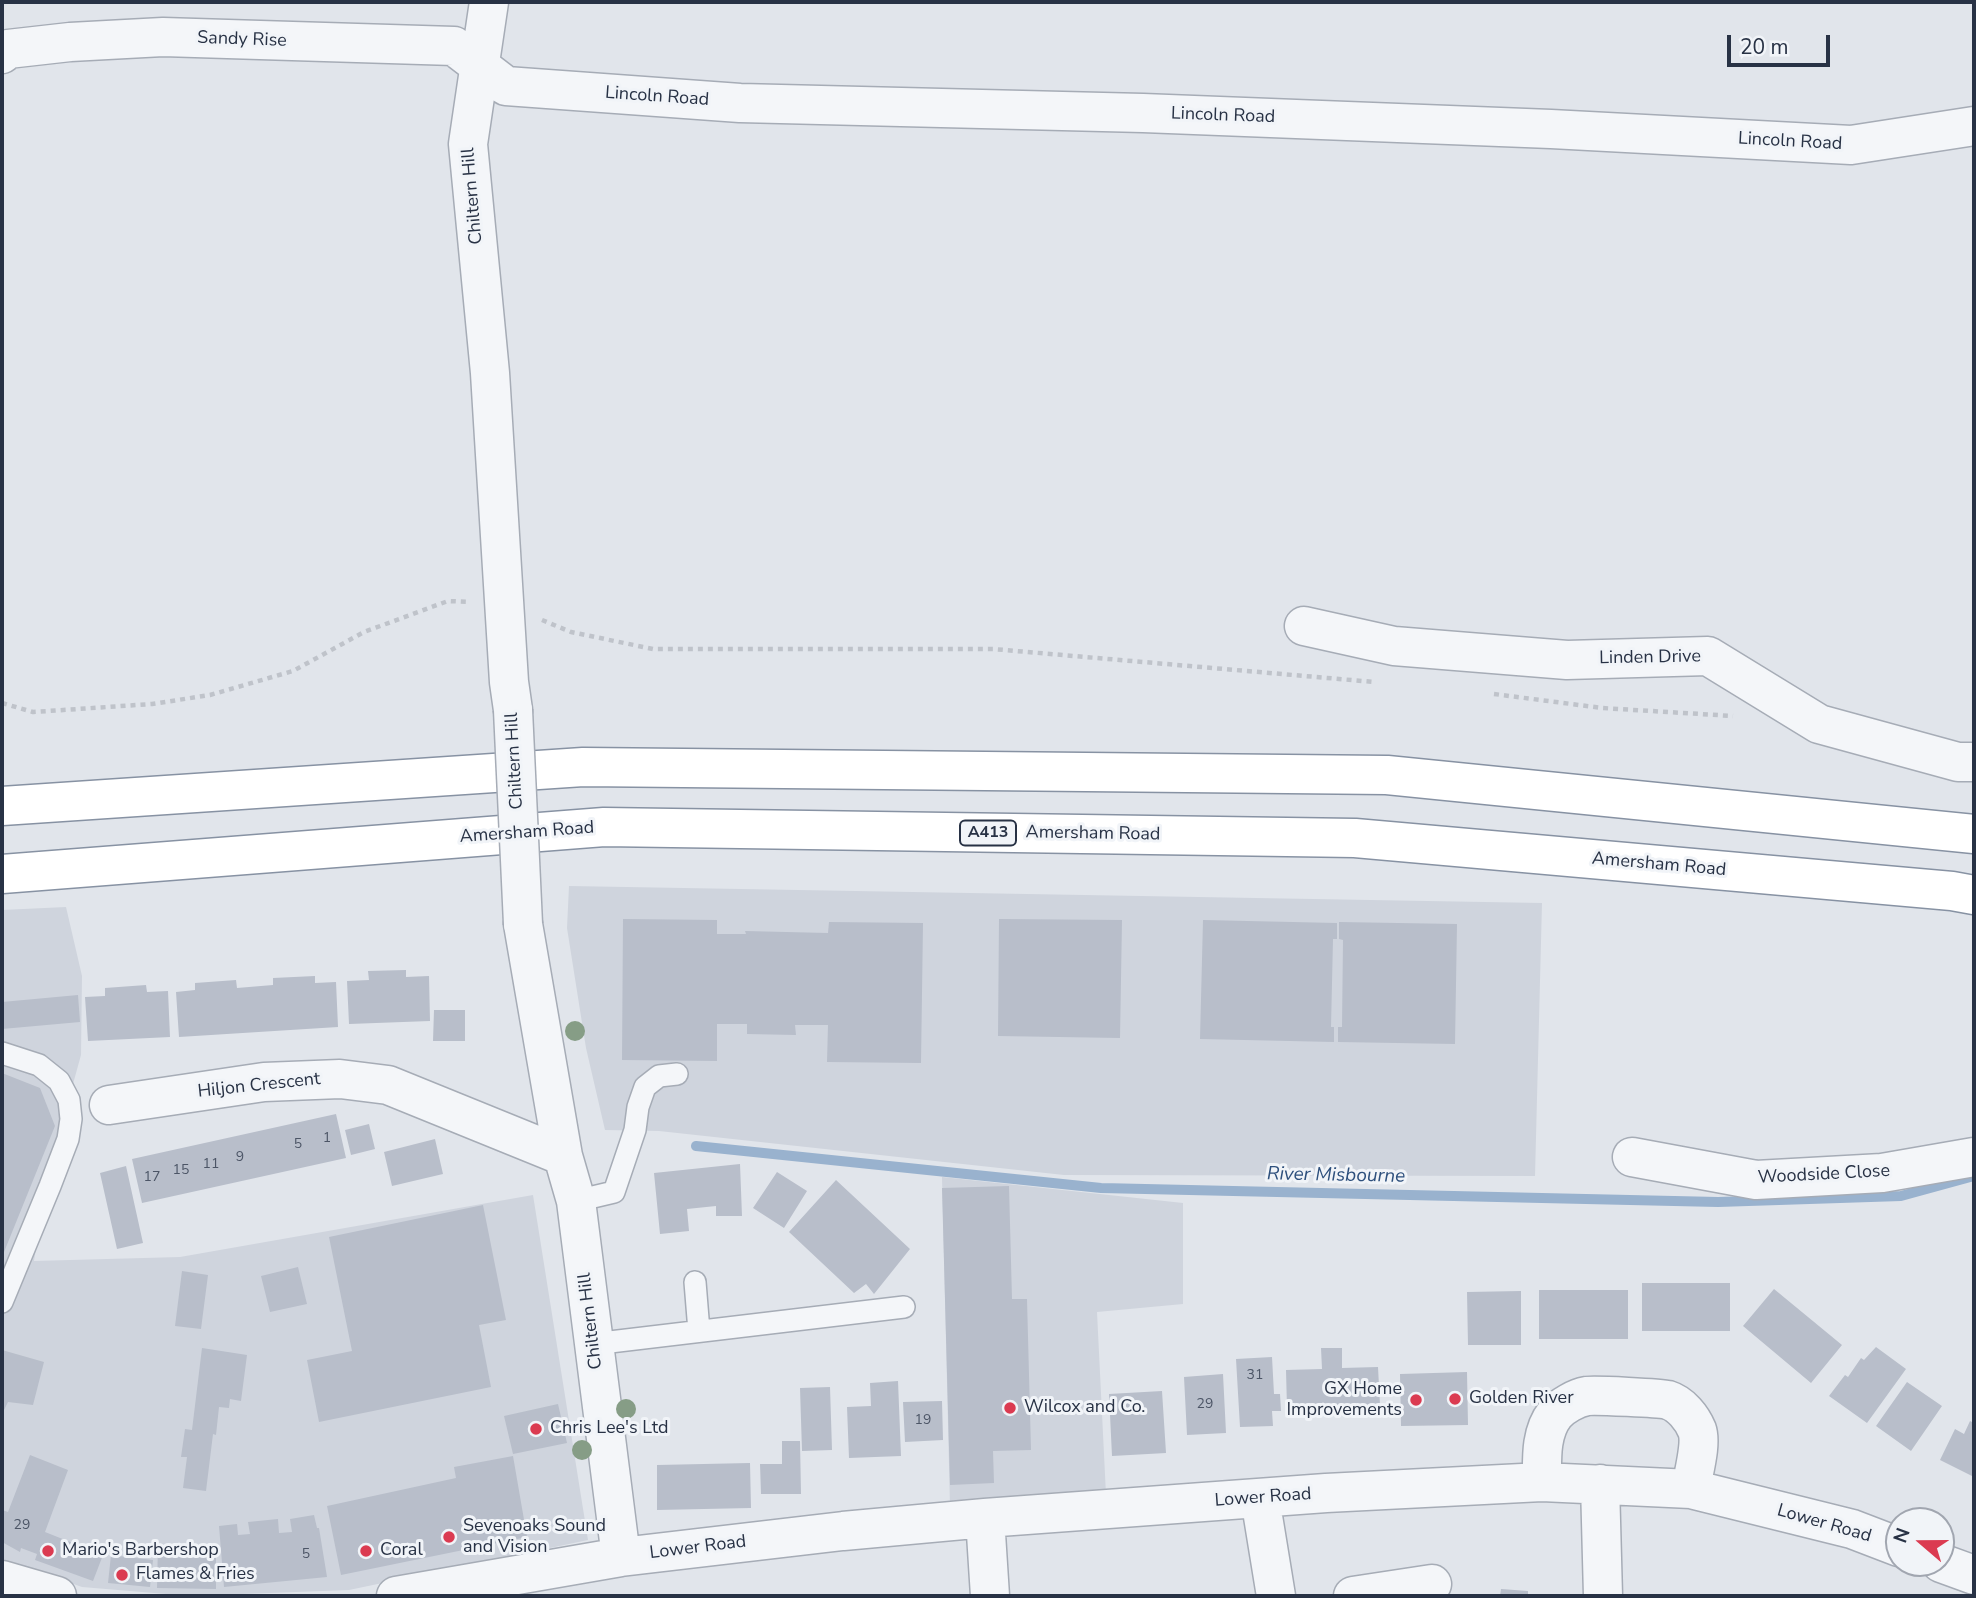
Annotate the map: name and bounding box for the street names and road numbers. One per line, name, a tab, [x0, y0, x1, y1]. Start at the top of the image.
street label: Sandy Rise	[197, 28, 287, 52]
street label: Lincoln Road	[604, 83, 710, 111]
street label: Lincoln Road	[1170, 103, 1276, 129]
street label: Lincoln Road	[1737, 128, 1843, 156]
street label: Chiltern Hill	[458, 147, 488, 245]
street label: Linden Drive	[1599, 646, 1701, 670]
street label: Chiltern Hill	[502, 712, 528, 810]
street label: Amersham Road	[459, 818, 595, 848]
road number: A413	[960, 820, 1016, 846]
street label: Amersham Road	[1025, 822, 1161, 846]
street label: Amersham Road	[1591, 848, 1727, 882]
street label: Hiljon Crescent	[197, 1069, 321, 1103]
street label: Woodside Close	[1757, 1161, 1891, 1189]
street label: Chiltern Hill	[574, 1271, 608, 1371]
street label: Lower Road	[1214, 1484, 1312, 1512]
street label: Lower Road	[1774, 1500, 1874, 1548]
street label: Lower Road	[649, 1531, 747, 1565]

